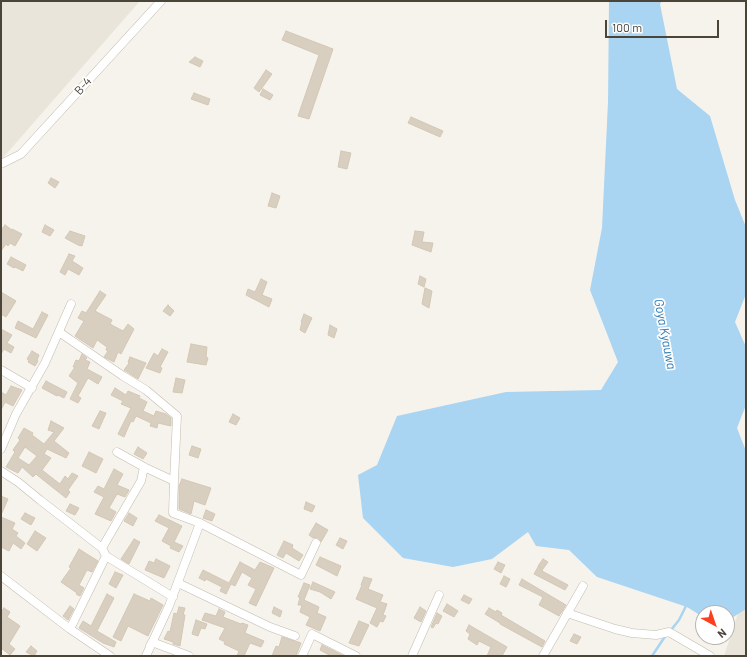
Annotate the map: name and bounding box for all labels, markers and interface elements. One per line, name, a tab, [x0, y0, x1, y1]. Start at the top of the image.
scale bar	[607, 12, 721, 38]
text: 100 m	[612, 20, 642, 34]
street label: B-4	[71, 74, 95, 98]
water label: Goya Kyauwa	[651, 297, 679, 371]
north arrow	[695, 605, 735, 645]
text: N	[715, 626, 729, 641]

